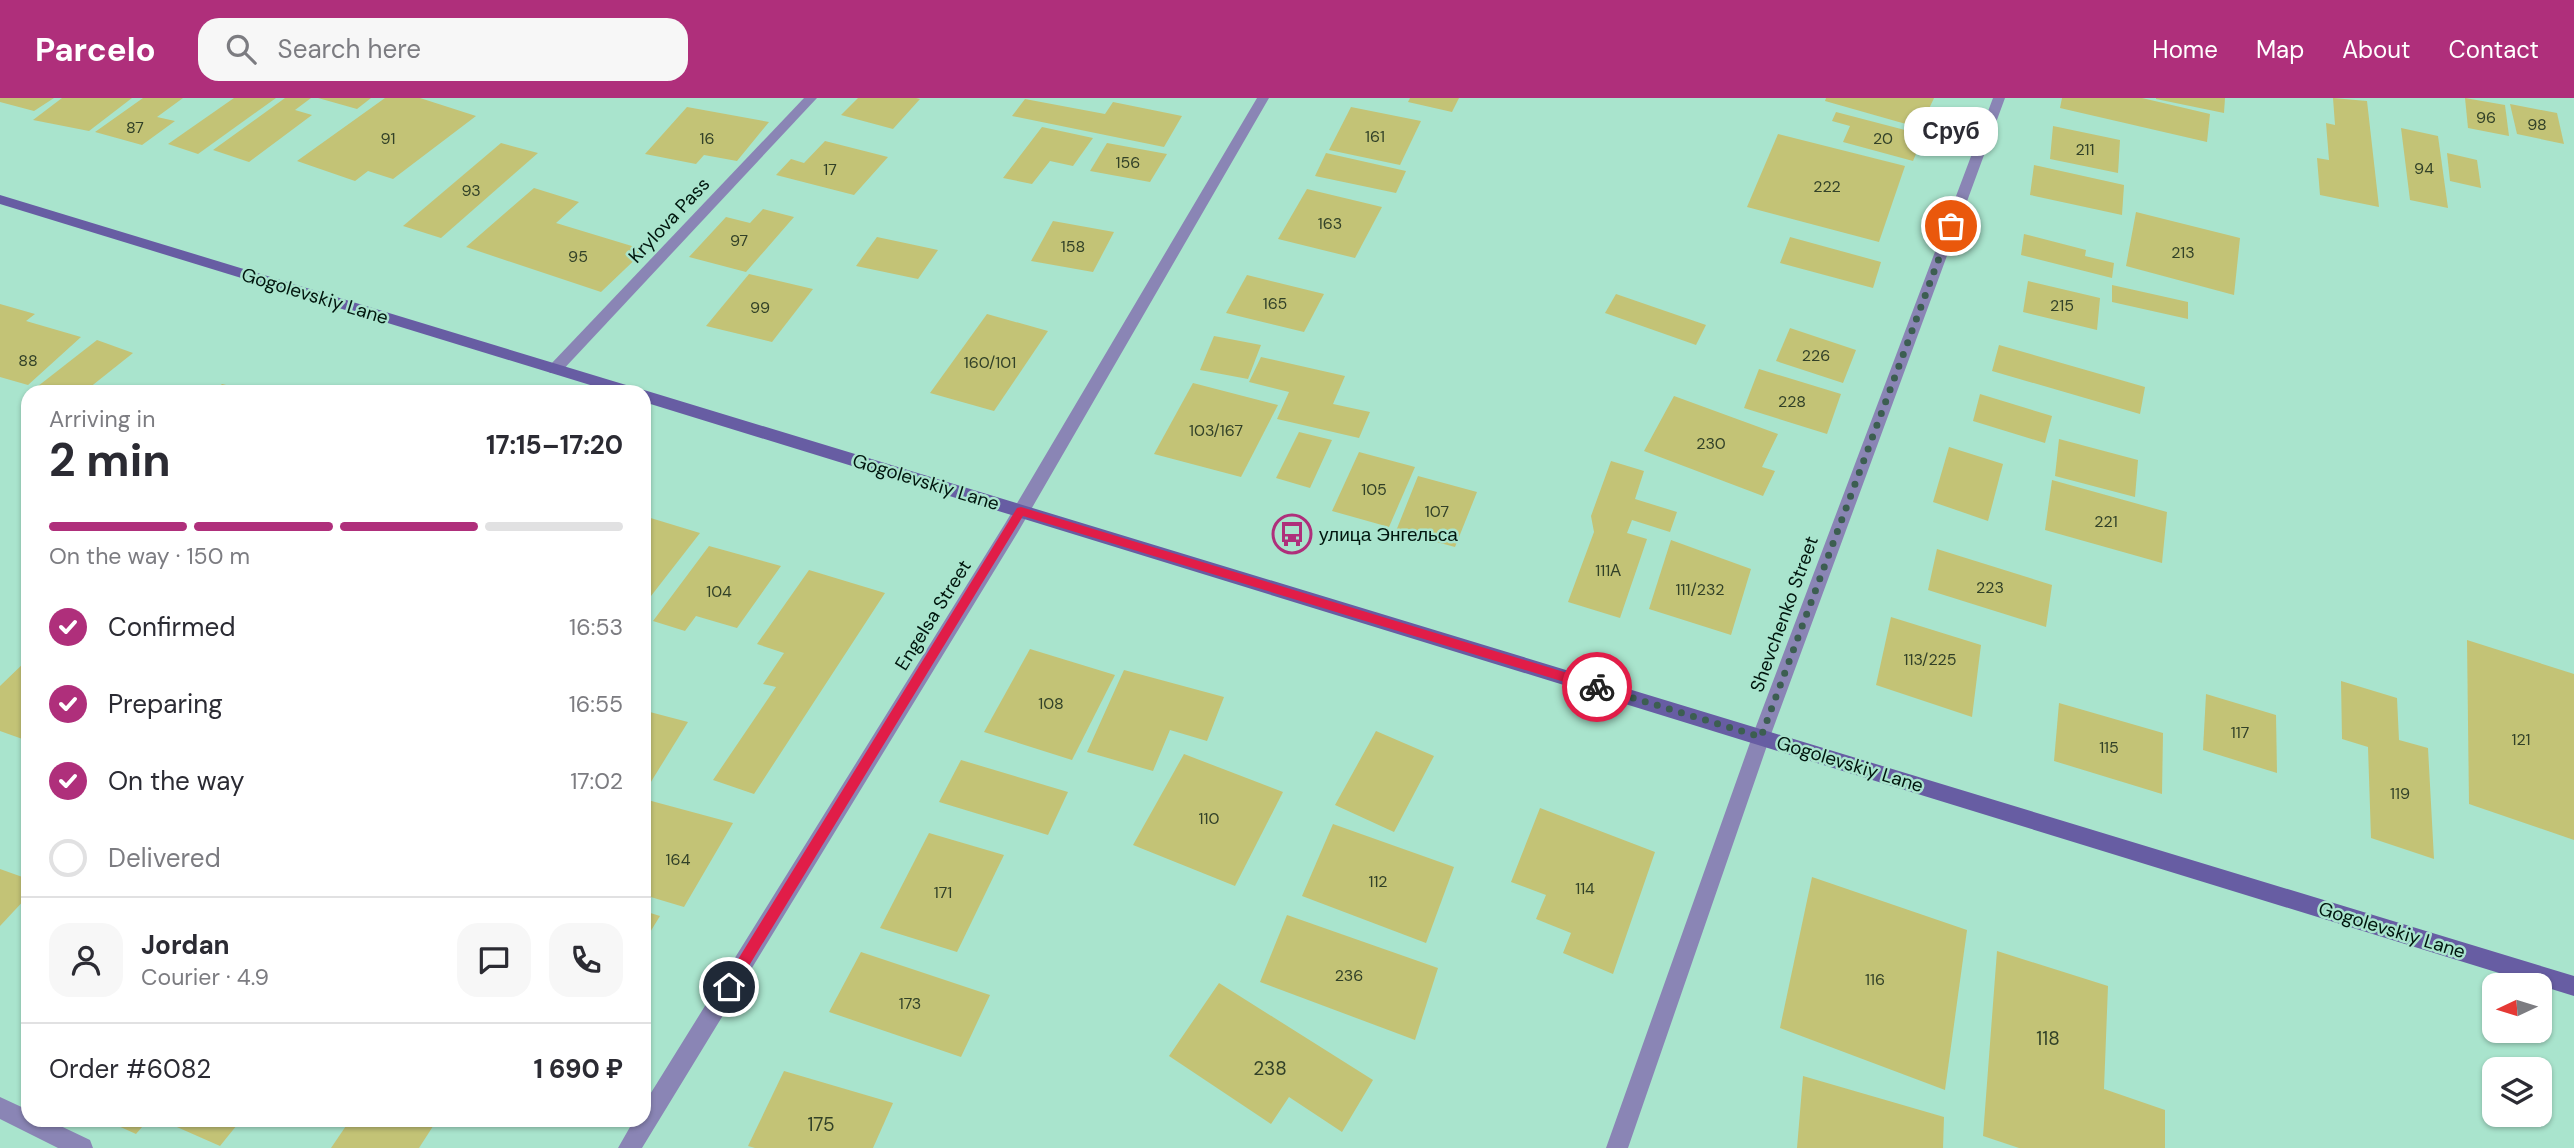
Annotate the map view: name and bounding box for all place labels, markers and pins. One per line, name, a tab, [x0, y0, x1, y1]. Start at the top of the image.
callout: Сруб	[1904, 107, 1998, 156]
pin	[1921, 196, 1981, 256]
bus stop icon: улица Энгельса	[1271, 513, 1313, 555]
place label: улица Энгельса	[1319, 522, 1458, 547]
pin	[699, 957, 759, 1017]

